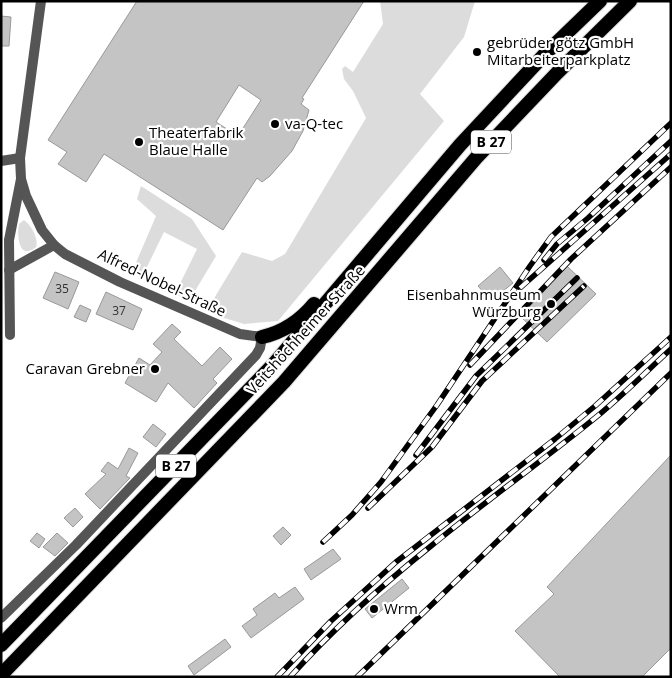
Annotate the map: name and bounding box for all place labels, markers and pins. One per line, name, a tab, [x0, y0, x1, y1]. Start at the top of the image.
place label: gebrüder götz GmbH Mitarbeiterparkplatz	[487, 32, 634, 69]
marker: gebrüder götz GmbH Mitarbeiterparkplatz	[471, 46, 483, 58]
place label: va-Q-tec	[285, 113, 343, 133]
marker: va-Q-tec	[269, 118, 281, 130]
place label: Theaterfabrik Blaue Halle	[149, 122, 244, 159]
marker: Theaterfabrik Blaue Halle	[133, 136, 145, 148]
place label: Eisenbahnmuseum Würzburg	[406, 284, 541, 321]
marker: Eisenbahnmuseum Würzburg	[545, 298, 557, 310]
place label: Caravan Grebner	[25, 358, 145, 378]
marker: Caravan Grebner	[149, 363, 161, 375]
place label: Wrm	[384, 598, 418, 618]
marker: Wrm	[368, 603, 380, 615]

